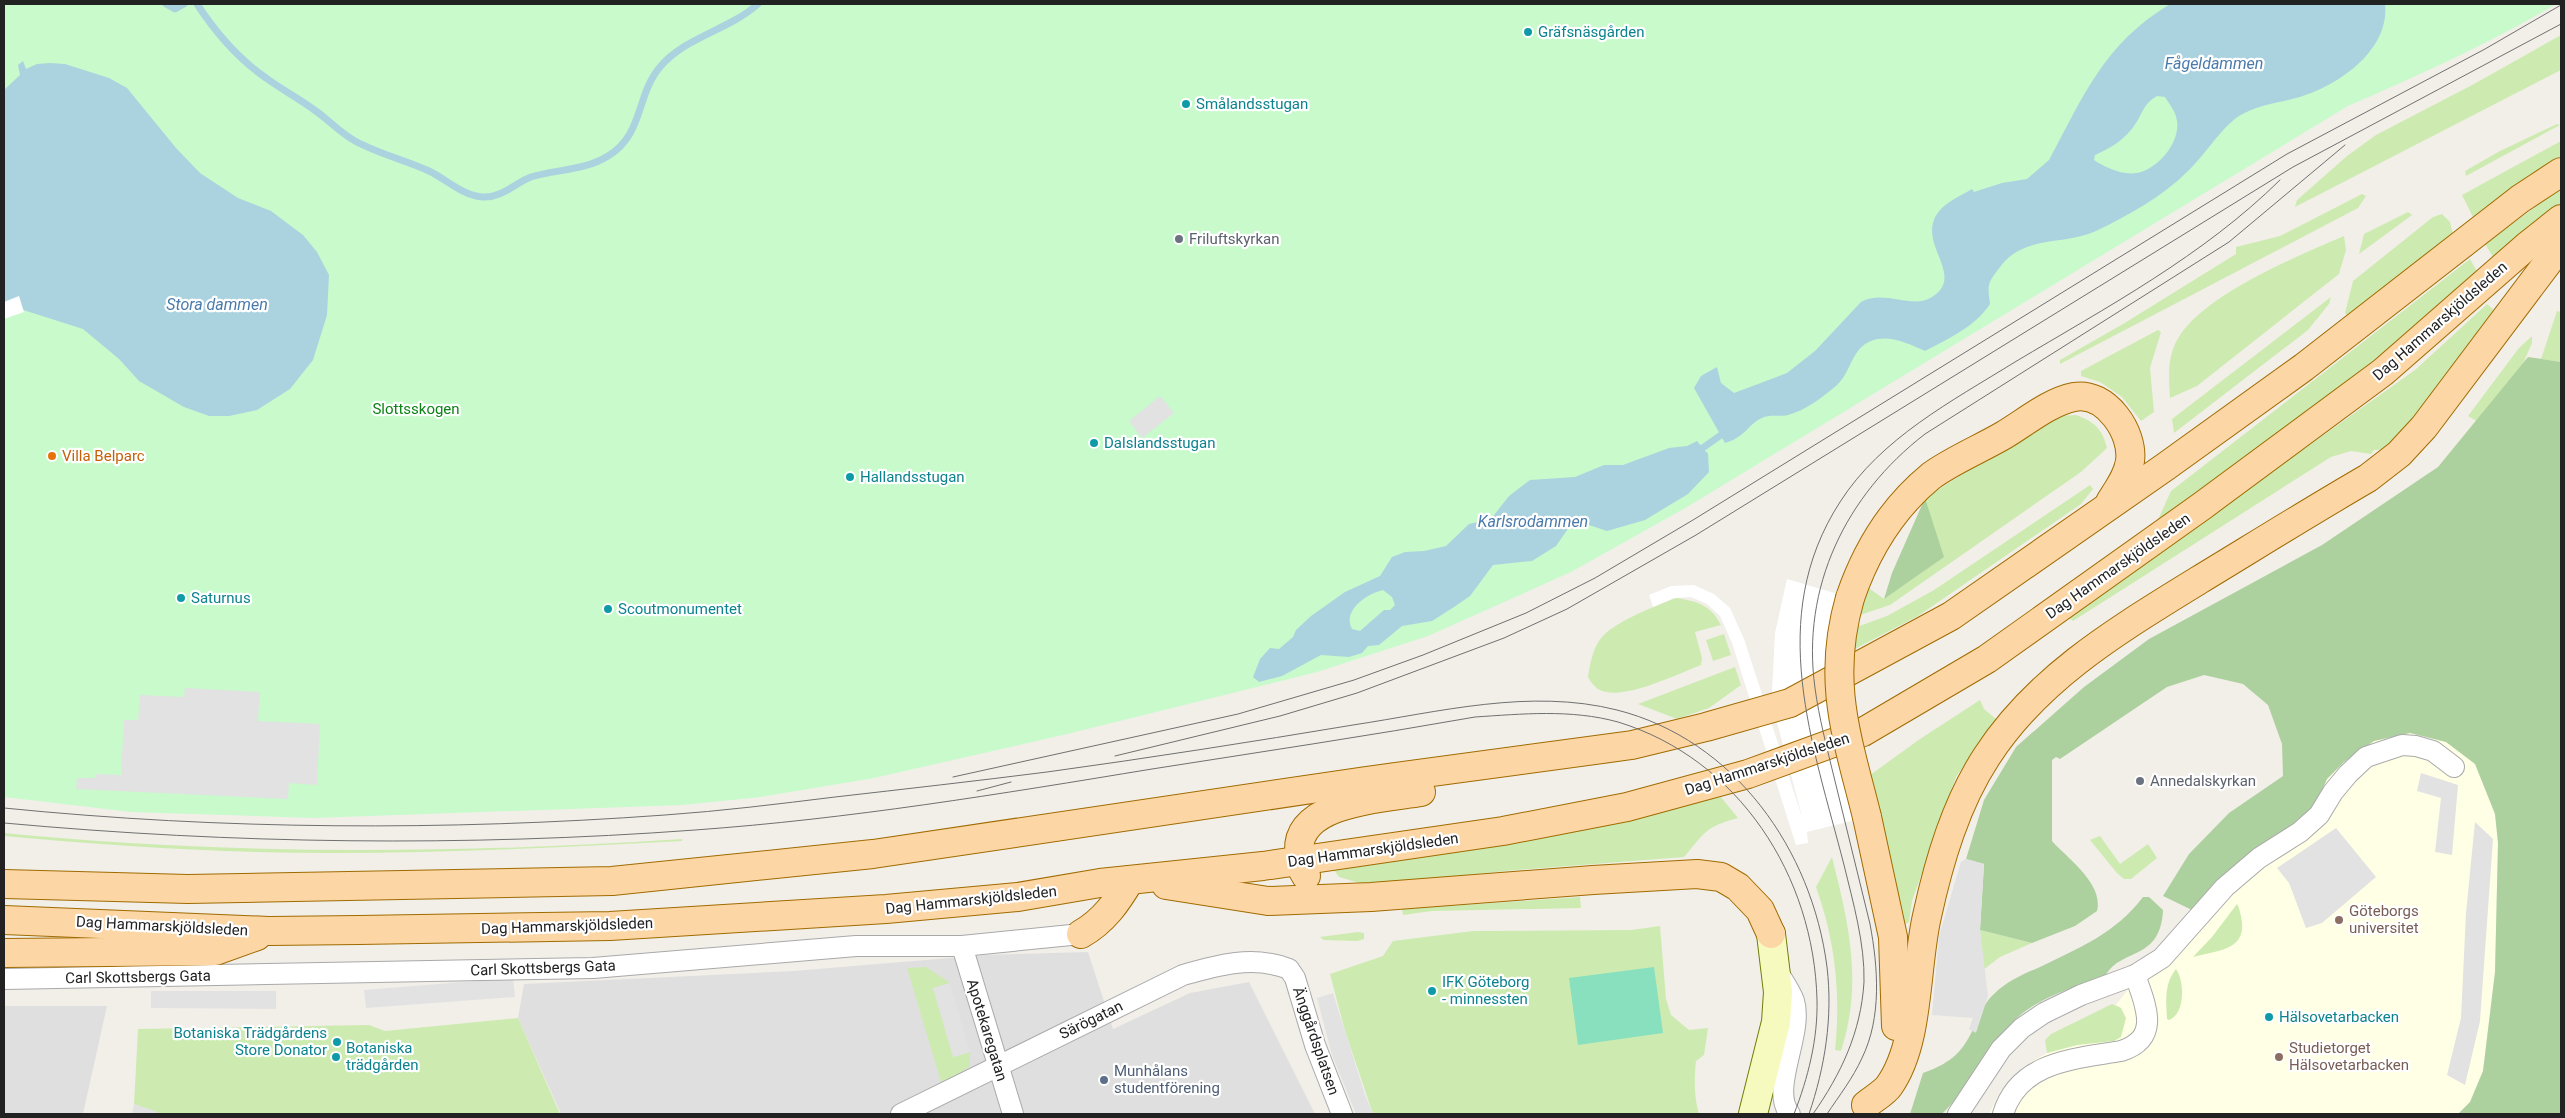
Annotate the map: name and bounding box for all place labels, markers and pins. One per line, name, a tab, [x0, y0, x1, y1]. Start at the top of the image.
place label: Gräfsnäsgården	[1538, 23, 1645, 41]
marker: Gräfsnäsgården	[1522, 26, 1534, 38]
place label: Smålandsstugan	[1196, 95, 1308, 113]
marker: Smålandsstugan	[1180, 98, 1192, 110]
place label: Friluftskyrkan	[1189, 230, 1279, 248]
marker: Friluftskyrkan	[1173, 233, 1185, 245]
place label: Dalslandsstugan	[1104, 434, 1215, 452]
marker: Dalslandsstugan	[1088, 437, 1100, 449]
place label: Villa Belparc	[62, 447, 145, 465]
marker: Villa Belparc	[46, 450, 58, 462]
place label: Hallandsstugan	[860, 468, 965, 486]
marker: Hallandsstugan	[844, 471, 856, 483]
place label: Saturnus	[191, 589, 251, 607]
marker: Saturnus	[175, 592, 187, 604]
place label: Scoutmonumentet	[618, 600, 742, 618]
marker: Scoutmonumentet	[602, 603, 614, 615]
place label: Annedalskyrkan	[2150, 772, 2256, 790]
marker: Annedalskyrkan	[2134, 775, 2146, 787]
place label: Göteborgs universitet	[2349, 902, 2419, 937]
marker: Göteborgs universitet	[2333, 914, 2345, 926]
place label: IFK Göteborg - minnessten	[1442, 973, 1529, 1008]
marker: IFK Göteborg - minnessten	[1426, 985, 1438, 997]
place label: Hälsovetarbacken	[2279, 1008, 2399, 1026]
marker: Hälsovetarbacken	[2263, 1011, 2275, 1023]
place label: Botaniska Trädgårdens Store Donator	[173, 1024, 327, 1059]
marker: Botaniska Trädgårdens Store Donator	[331, 1036, 343, 1048]
place label: Botaniska trädgården	[346, 1039, 419, 1074]
place label: Studietorget Hälsovetarbacken	[2289, 1039, 2409, 1074]
marker: Botaniska trädgården	[330, 1051, 342, 1063]
marker: Studietorget Hälsovetarbacken	[2273, 1051, 2285, 1063]
place label: Munhålans studentförening	[1114, 1062, 1220, 1097]
marker: Munhålans studentförening	[1098, 1074, 1110, 1086]

